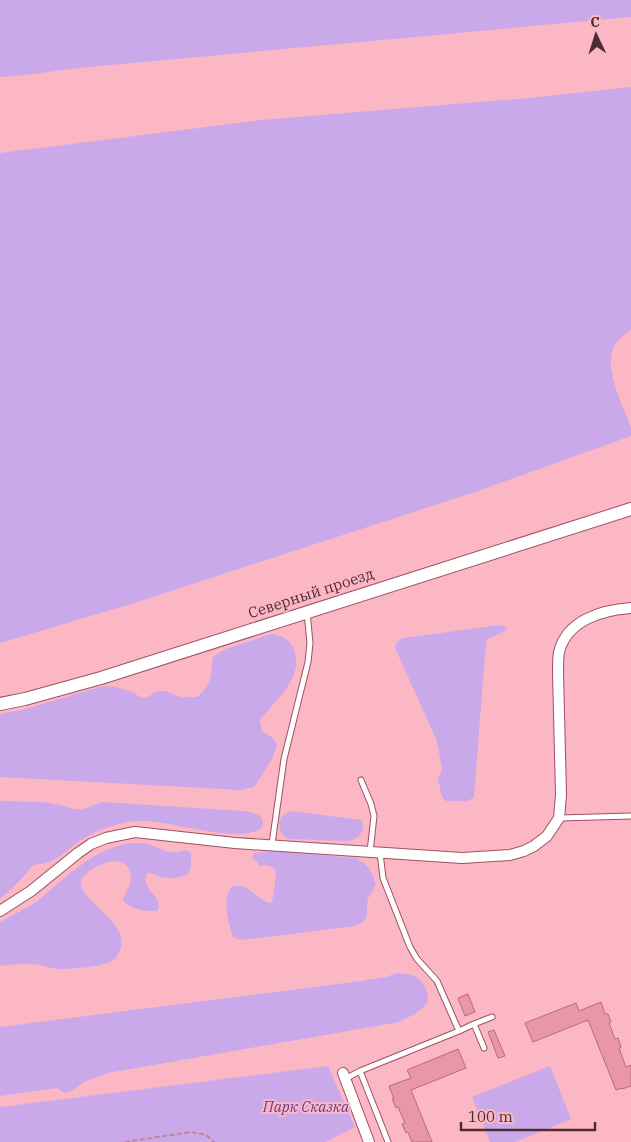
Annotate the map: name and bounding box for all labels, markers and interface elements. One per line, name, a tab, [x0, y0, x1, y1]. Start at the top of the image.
north arrow	[571, 10, 621, 60]
text: С	[590, 13, 600, 31]
street label: Северный проезд	[246, 564, 376, 622]
park label: Парк Сказка	[262, 1097, 350, 1116]
scale bar	[461, 1100, 595, 1132]
text: 100 m	[468, 1107, 513, 1126]

